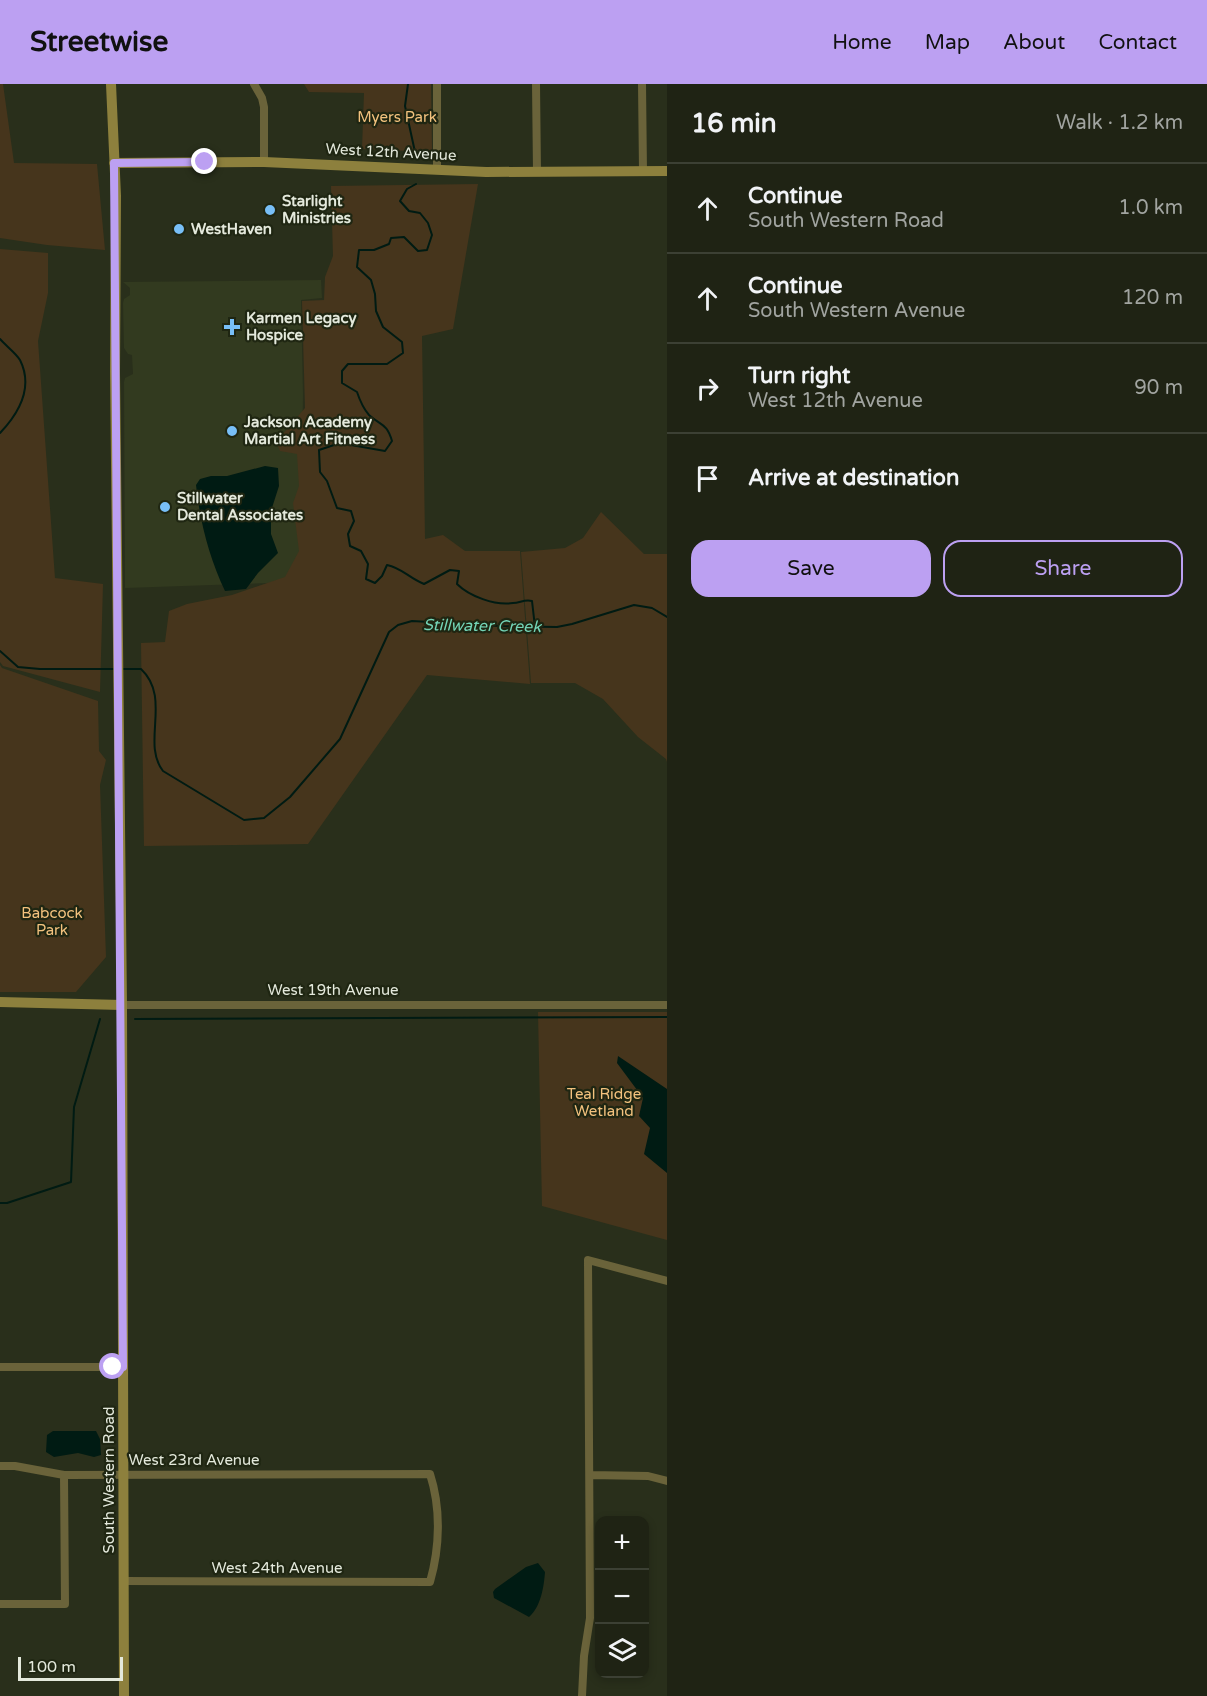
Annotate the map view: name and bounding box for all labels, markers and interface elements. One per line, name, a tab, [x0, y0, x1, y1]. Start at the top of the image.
text: Streetwise	[30, 25, 168, 59]
text: Home	[832, 30, 892, 55]
text: Map	[925, 30, 970, 55]
text: About	[1003, 30, 1065, 55]
text: Contact	[1098, 30, 1177, 55]
park label: Myers Park	[357, 108, 437, 126]
text: 16 min	[691, 108, 777, 139]
text: Walk · 1.2 km	[1056, 111, 1183, 135]
street label: West 12th Avenue	[325, 140, 457, 164]
route end	[191, 148, 217, 174]
text: Continue	[748, 183, 843, 209]
place label: Starlight Ministries	[282, 192, 351, 227]
icon: ahead	[691, 192, 724, 225]
text: 1.0 km	[1118, 196, 1183, 220]
marker: Starlight Ministries	[263, 203, 277, 217]
text: South Western Road	[748, 209, 944, 233]
place label: WestHaven	[191, 220, 272, 238]
marker: WestHaven	[172, 222, 186, 236]
text: Continue	[748, 273, 843, 299]
icon: ahead	[691, 282, 724, 315]
text: 120 m	[1122, 286, 1183, 310]
text: South Western Avenue	[748, 299, 965, 323]
place label: Karmen Legacy Hospice	[246, 309, 357, 345]
marker: Karmen Legacy Hospice	[223, 318, 241, 336]
text: Turn right	[748, 363, 850, 389]
icon: right	[691, 372, 724, 405]
text: 90 m	[1134, 376, 1183, 400]
text: West 12th Avenue	[748, 389, 923, 413]
place label: Jackson Academy Martial Art Fitness	[243, 413, 375, 448]
marker: Jackson Academy Martial Art Fitness	[225, 424, 239, 438]
icon: arrive	[691, 462, 724, 495]
text: Arrive at destination	[748, 465, 959, 491]
place label: Stillwater Dental Associates	[177, 489, 303, 524]
marker: Stillwater Dental Associates	[158, 500, 172, 514]
button: Save	[691, 540, 931, 597]
button: Share	[943, 540, 1183, 597]
water label: Stillwater Creek	[423, 615, 542, 637]
park label: Babcock Park	[21, 904, 83, 939]
street label: West 19th Avenue	[267, 981, 399, 999]
park label: Teal Ridge Wetland	[567, 1085, 641, 1120]
route start	[99, 1353, 125, 1379]
street label: South Western Road	[100, 1407, 118, 1553]
street label: West 23rd Avenue	[128, 1451, 260, 1469]
map controls	[595, 1516, 649, 1678]
button: +	[595, 1516, 649, 1570]
street label: West 24th Avenue	[211, 1559, 343, 1577]
button: −	[595, 1570, 649, 1624]
button: layers	[595, 1624, 649, 1678]
scale bar	[18, 1654, 123, 1682]
text: 100 m	[27, 1657, 76, 1677]

